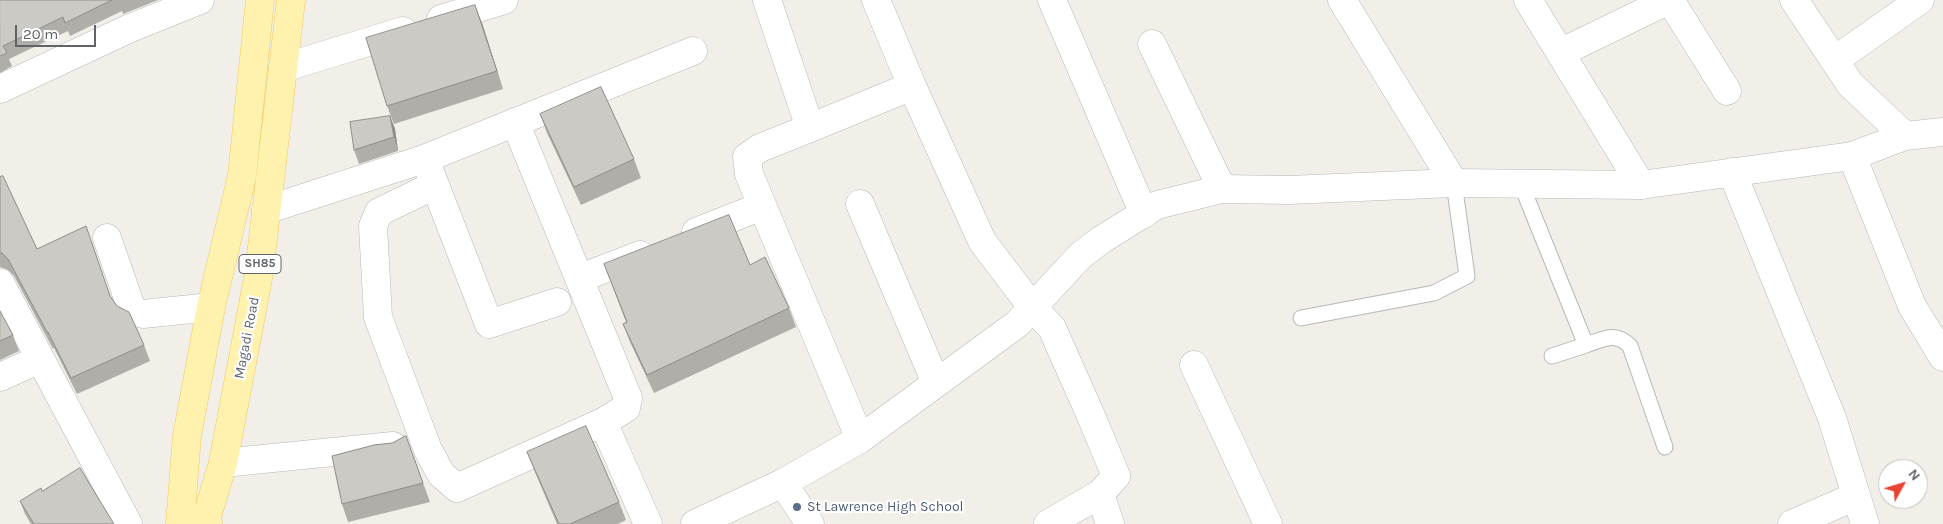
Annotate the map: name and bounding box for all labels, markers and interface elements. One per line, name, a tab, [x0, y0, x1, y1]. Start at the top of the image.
scale bar	[18, 15, 99, 47]
text: 20 m	[23, 25, 58, 43]
road number: SH85	[239, 254, 281, 274]
street label: Magadi Road	[231, 296, 263, 380]
north arrow	[1878, 459, 1928, 509]
text: N	[1904, 466, 1924, 484]
place label: St Lawrence High School	[807, 499, 963, 515]
marker: St Lawrence High School	[791, 501, 803, 513]

